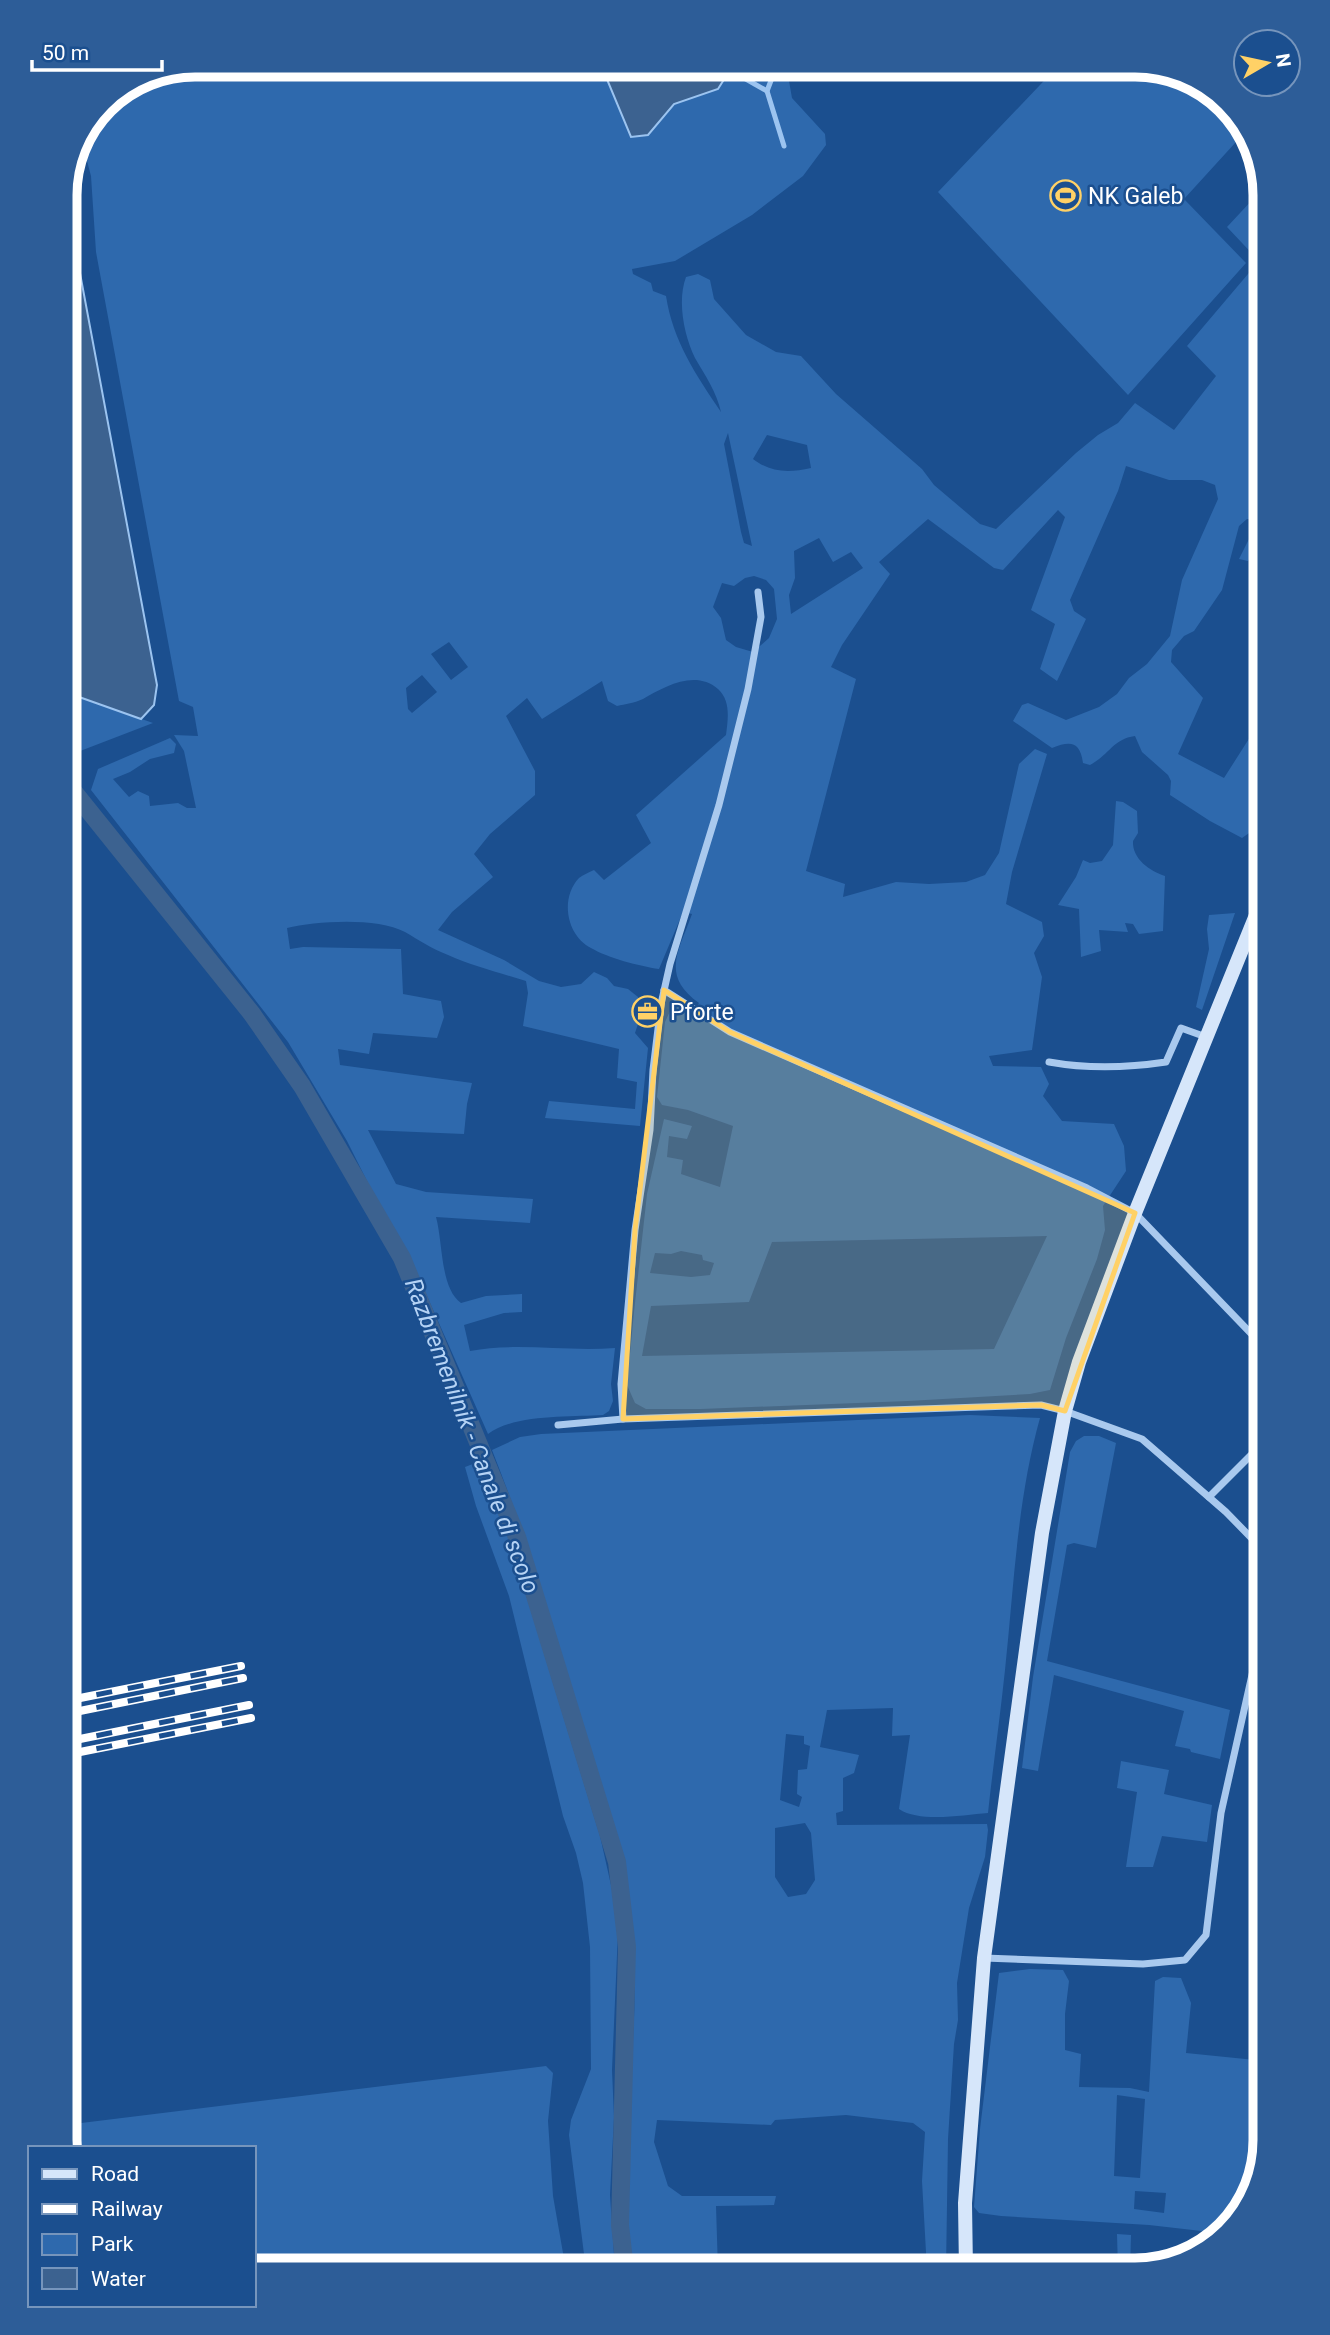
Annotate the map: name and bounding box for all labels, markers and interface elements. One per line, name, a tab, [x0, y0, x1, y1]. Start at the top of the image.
scale bar	[32, 28, 161, 72]
north arrow	[1232, 28, 1302, 98]
text: 50 m	[42, 41, 89, 65]
text: N	[1271, 52, 1296, 69]
sports icon: NK Galeb	[1048, 179, 1082, 213]
place label: NK Galeb	[1088, 183, 1183, 210]
office icon: Pforte	[630, 995, 664, 1029]
place label: Pforte	[670, 999, 734, 1026]
water label: Razbremenilnik - Canale di scolo	[399, 1274, 545, 1598]
legend	[28, 2146, 256, 2307]
text: Road	[91, 2162, 139, 2186]
text: Railway	[91, 2197, 163, 2221]
text: Park	[91, 2232, 134, 2256]
text: Water	[91, 2267, 146, 2291]

